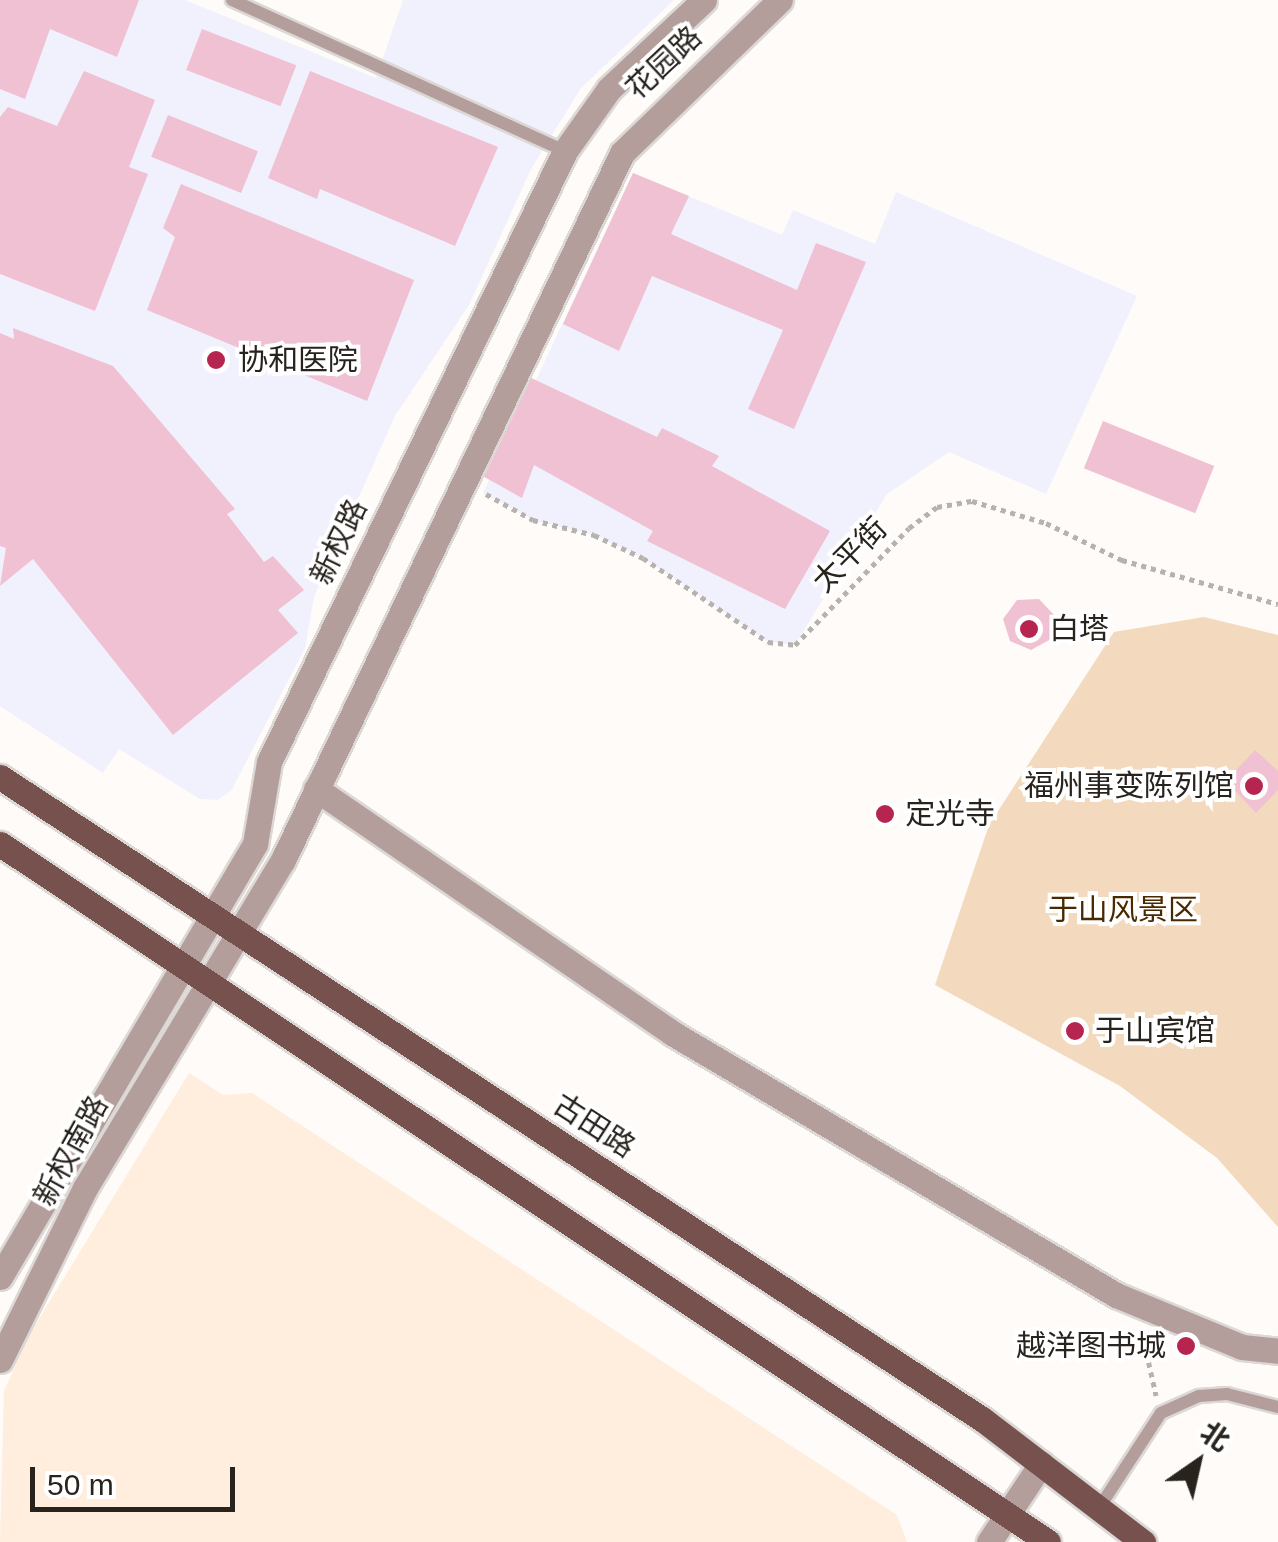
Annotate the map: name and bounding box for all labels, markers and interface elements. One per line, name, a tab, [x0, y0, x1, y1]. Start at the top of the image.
street label: 花园路	[619, 19, 709, 107]
place label: 协和医院	[238, 342, 358, 378]
marker: 协和医院	[203, 347, 229, 373]
street label: 新权路	[303, 494, 375, 590]
street label: 太平街	[805, 510, 895, 600]
place label: 白塔	[1049, 611, 1109, 647]
marker: 白塔	[1018, 618, 1040, 640]
place label: 福州事变陈列馆	[1024, 768, 1234, 804]
marker: 福州事变陈列馆	[1243, 775, 1265, 797]
place label: 定光寺	[905, 796, 995, 832]
marker: 定光寺	[874, 803, 896, 825]
park label: 于山风景区	[1048, 892, 1198, 928]
place label: 于山宾馆	[1095, 1013, 1215, 1049]
marker: 于山宾馆	[1064, 1020, 1086, 1042]
street label: 古田路	[546, 1086, 642, 1166]
street label: 新权南路	[26, 1090, 116, 1212]
place label: 越洋图书城	[1016, 1328, 1166, 1364]
marker: 越洋图书城	[1175, 1335, 1197, 1357]
north arrow	[1148, 1412, 1248, 1512]
text: 北	[1195, 1416, 1235, 1457]
scale bar	[35, 1447, 240, 1509]
text: 50 m	[47, 1468, 114, 1501]

